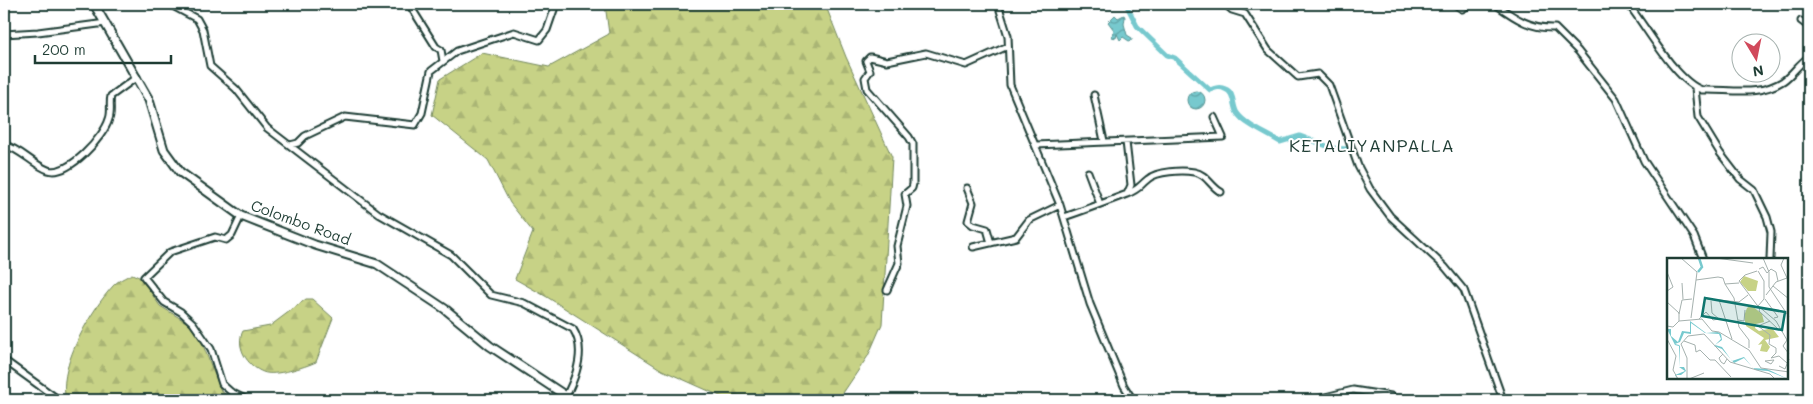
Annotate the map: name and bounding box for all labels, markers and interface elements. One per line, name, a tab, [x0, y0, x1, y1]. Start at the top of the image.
scale bar	[35, 32, 171, 64]
north arrow	[1730, 32, 1780, 82]
text: 200 m	[42, 39, 86, 59]
text: N	[1751, 61, 1765, 82]
district label: KETALIYANPALLA	[1289, 133, 1455, 157]
street label: Colombo Road	[248, 195, 354, 249]
inset map	[1667, 258, 1788, 379]

